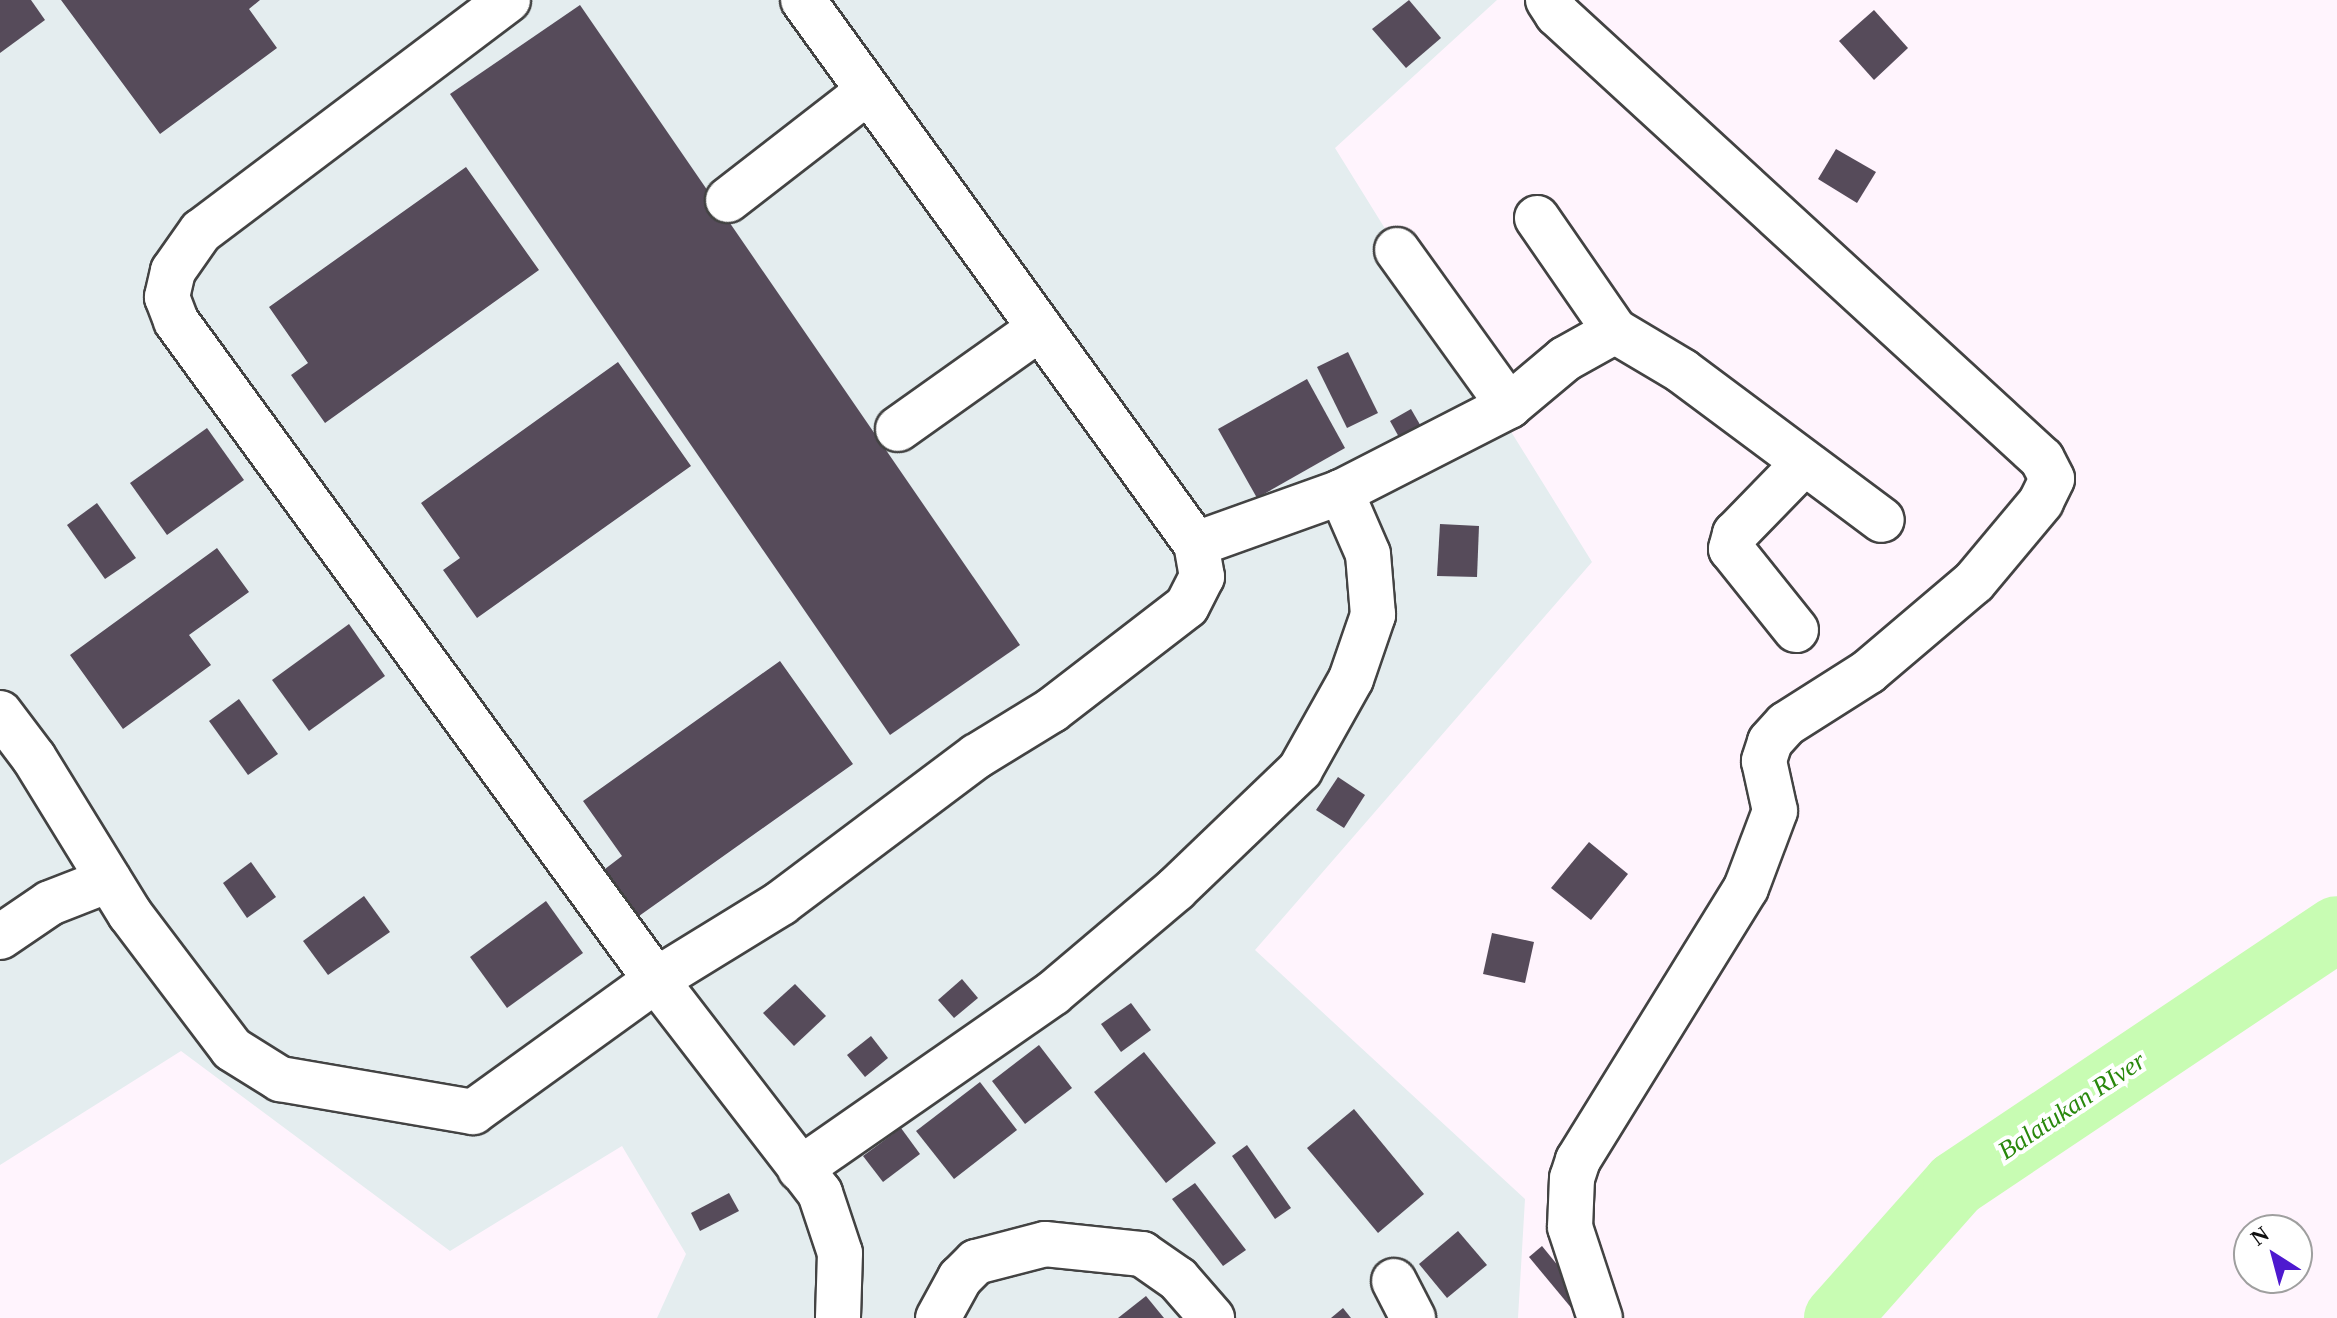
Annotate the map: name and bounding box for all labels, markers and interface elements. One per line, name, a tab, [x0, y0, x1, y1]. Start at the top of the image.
water label: Balatukan RIver	[1992, 1045, 2152, 1167]
north arrow	[2233, 1214, 2313, 1294]
text: N	[2246, 1221, 2274, 1251]

